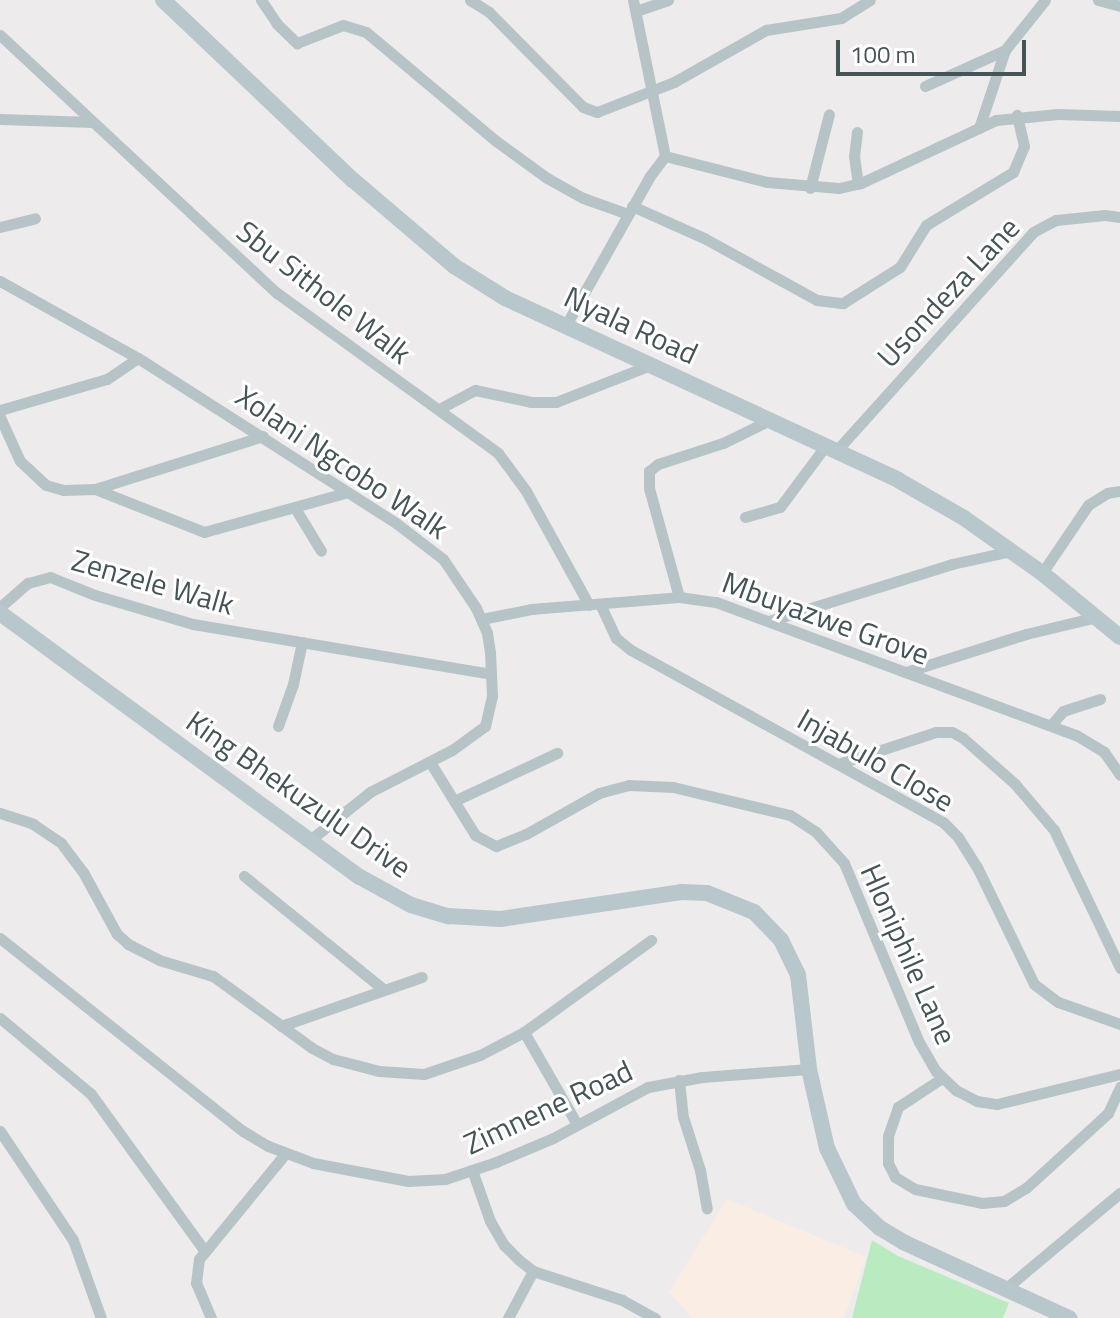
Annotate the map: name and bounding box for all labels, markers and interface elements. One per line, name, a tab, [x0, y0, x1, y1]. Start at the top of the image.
scale bar	[840, 24, 1030, 74]
text: 100 m	[850, 36, 916, 72]
street label: Usondeza Lane	[869, 210, 1027, 374]
street label: Sbu Sithole Walk	[230, 213, 418, 371]
street label: Nyala Road	[559, 278, 703, 372]
street label: Xolani Ngcobo Walk	[229, 378, 455, 546]
street label: Zenzele Walk	[68, 542, 238, 622]
street label: Mbuyazwe Grove	[718, 564, 934, 672]
street label: Injabulo Close	[791, 701, 961, 819]
street label: King Bhekuzulu Drive	[180, 703, 418, 885]
street label: Hloniphile Lane	[853, 858, 965, 1050]
street label: Zimnene Road	[458, 1052, 638, 1162]

